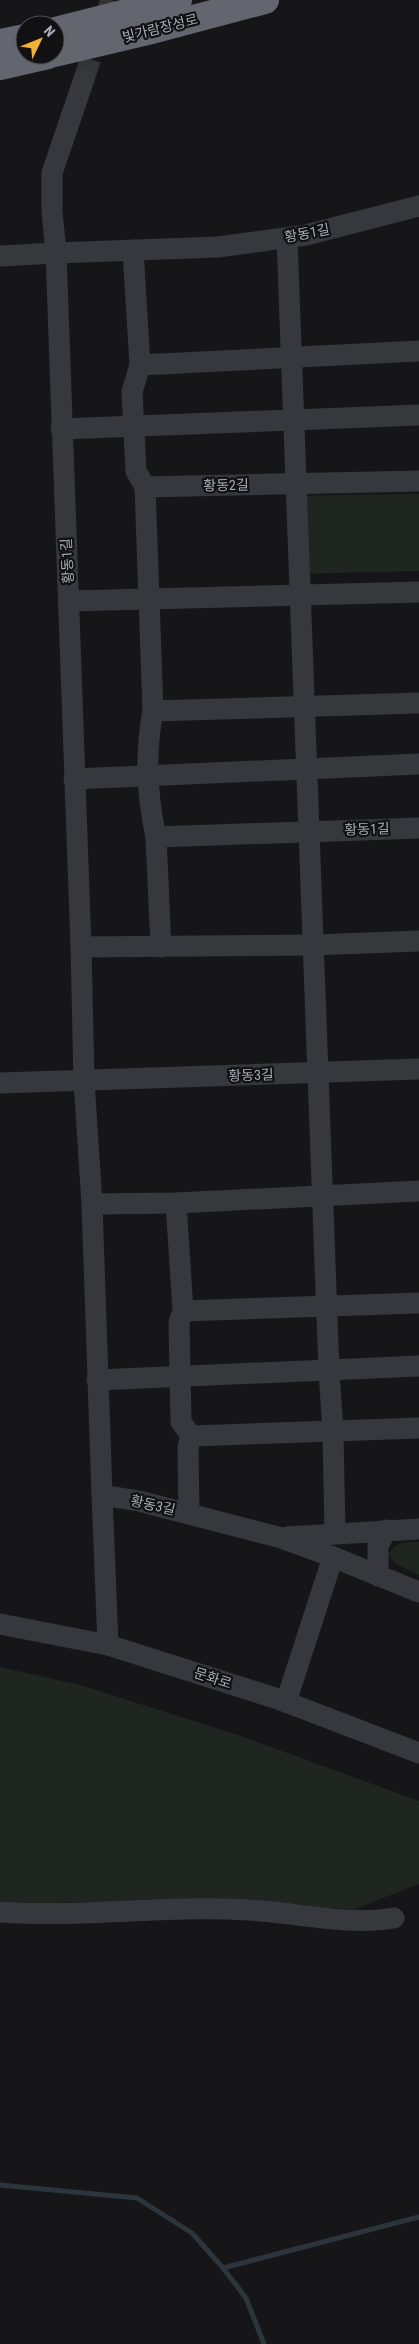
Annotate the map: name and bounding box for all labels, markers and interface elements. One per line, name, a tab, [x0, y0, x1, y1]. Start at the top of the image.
street label: 빛가람장성로	[121, 11, 200, 45]
north arrow	[15, 15, 65, 65]
text: N	[41, 23, 58, 40]
street label: 황동1길	[283, 221, 331, 245]
street label: 황동2길	[203, 477, 249, 493]
street label: 황동1길	[58, 538, 76, 584]
street label: 황동1길	[344, 820, 390, 838]
street label: 황동3길	[228, 1066, 274, 1084]
street label: 황동3길	[129, 1492, 177, 1518]
street label: 문화로	[192, 1664, 234, 1692]

